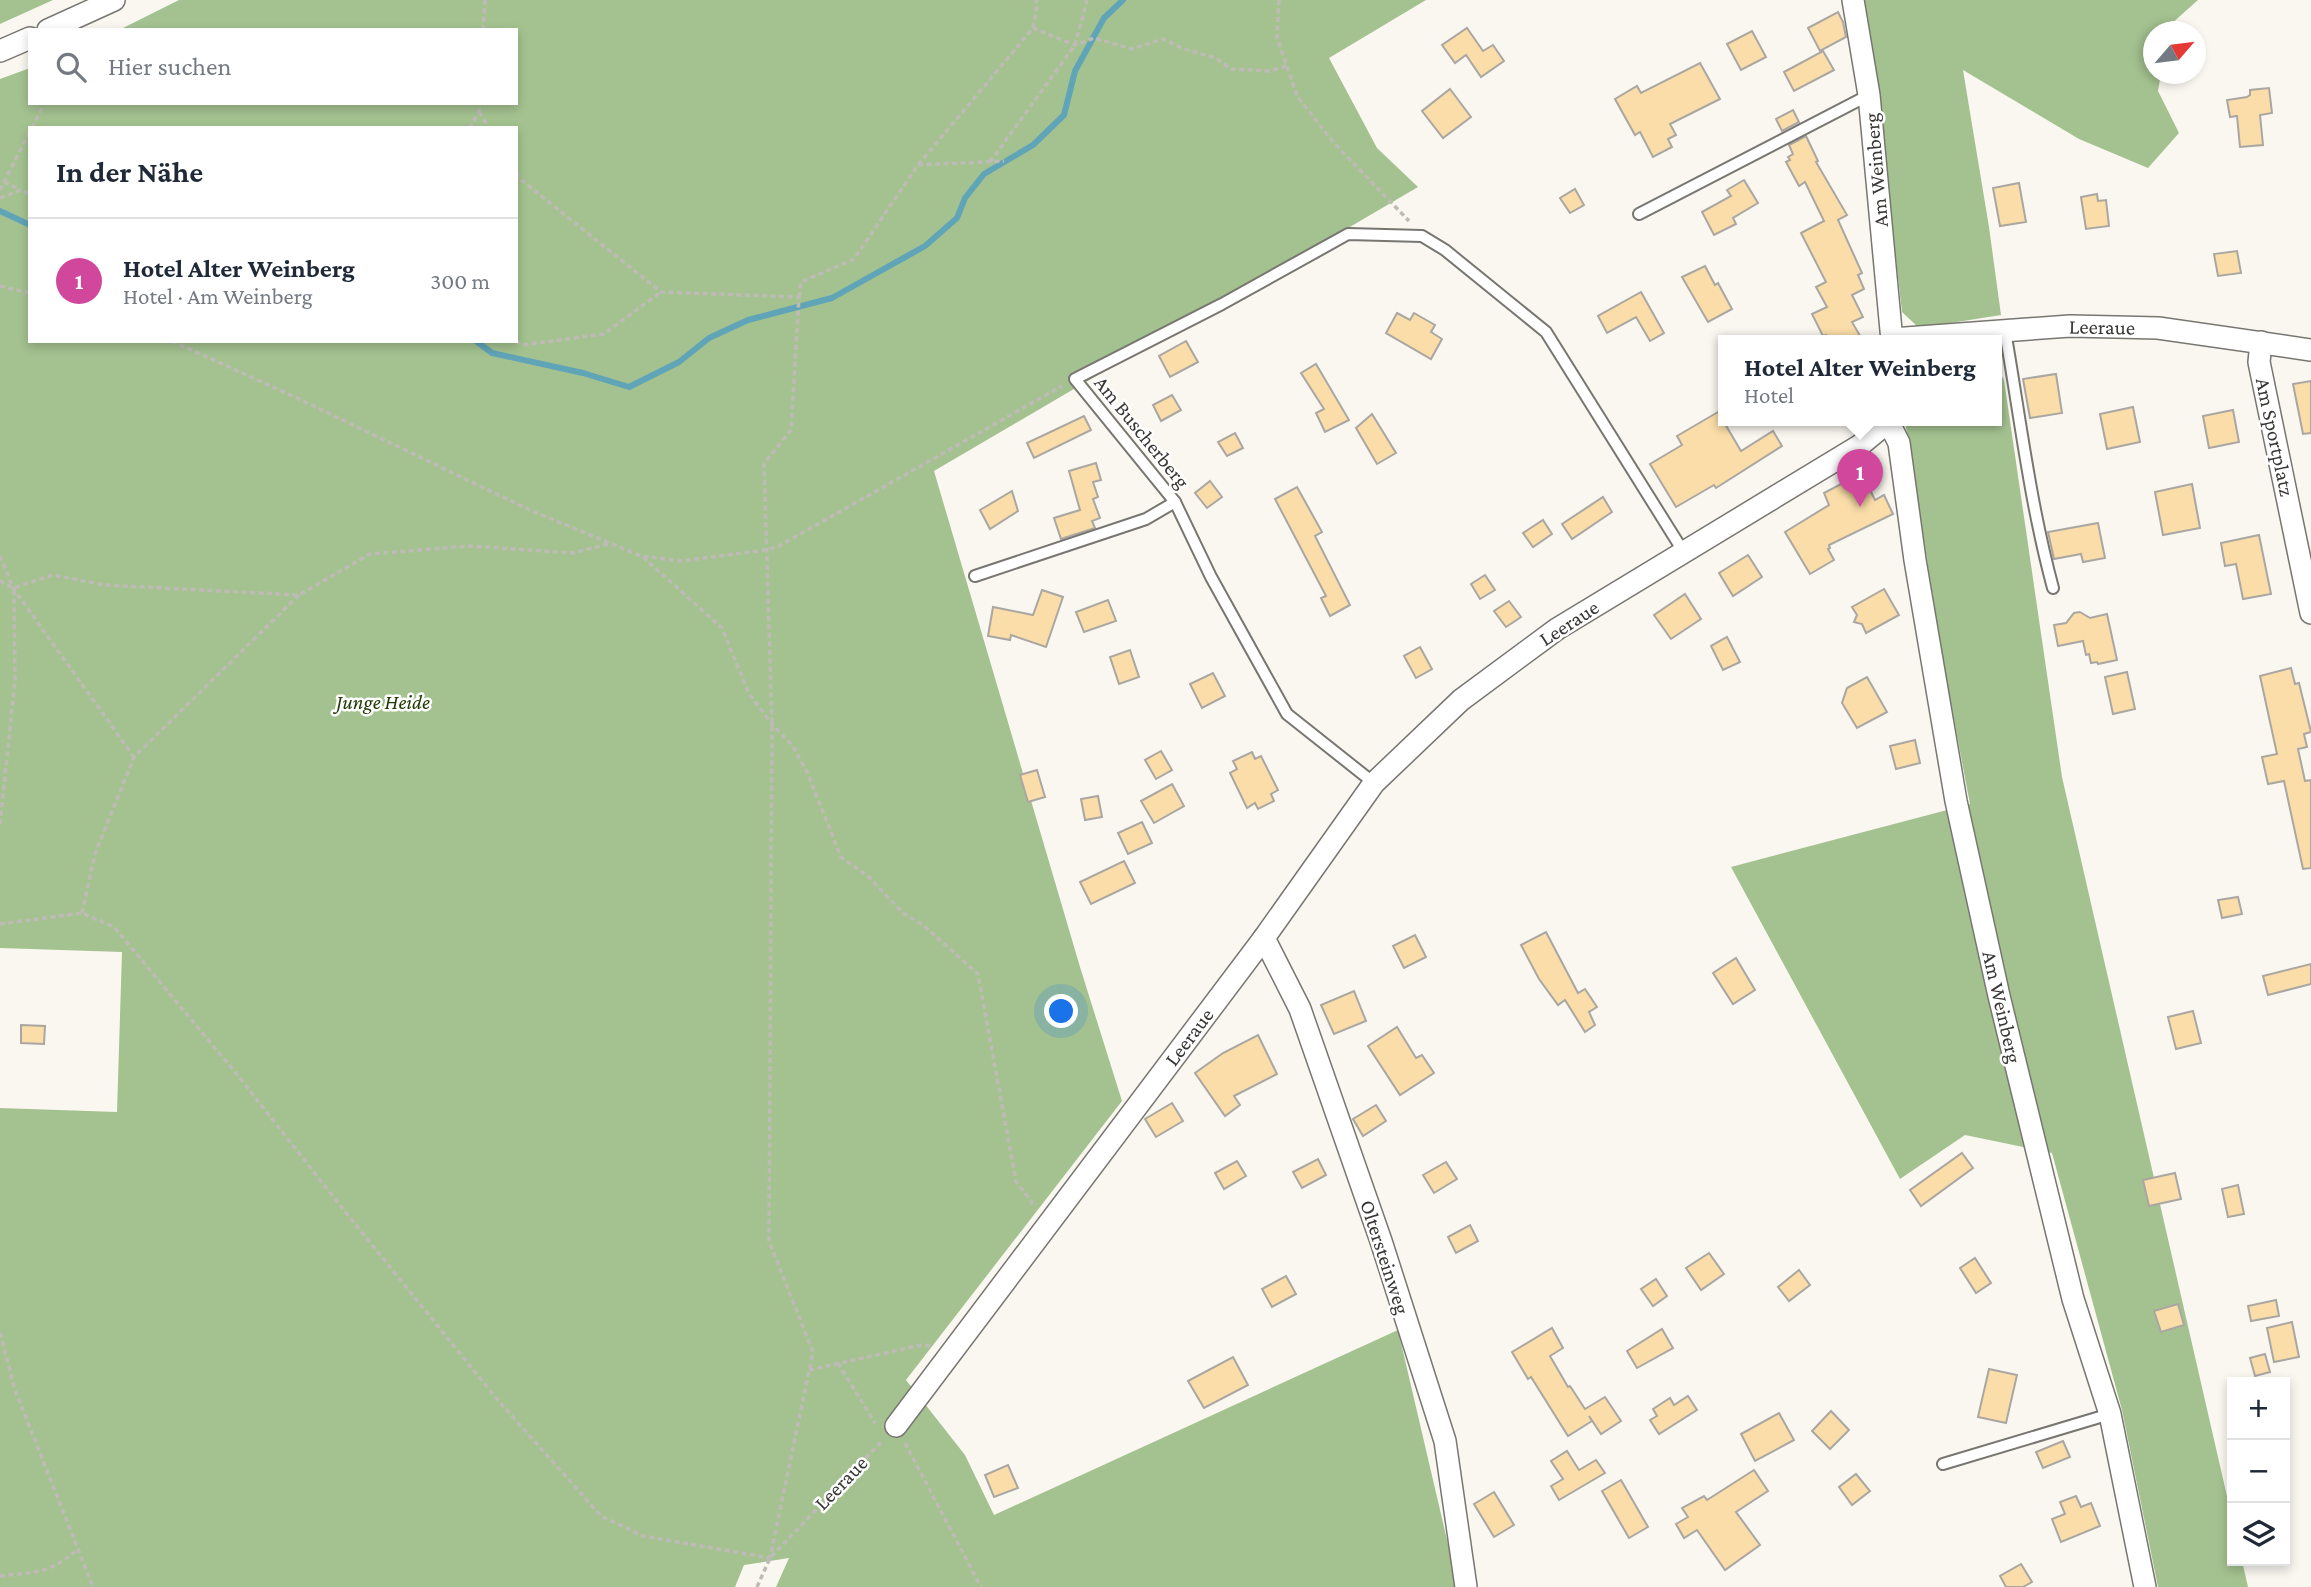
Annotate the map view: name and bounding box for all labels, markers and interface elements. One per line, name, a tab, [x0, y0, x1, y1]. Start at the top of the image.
north arrow	[2143, 21, 2206, 84]
search box	[28, 28, 518, 105]
icon: search	[52, 48, 90, 86]
text: Hier suchen	[108, 52, 231, 81]
street label: Am Weinberg	[1859, 112, 1893, 228]
text: In der Nähe	[56, 155, 203, 188]
text: Hotel Alter Weinberg	[123, 254, 355, 283]
text: 1	[75, 268, 83, 294]
text: 300 m	[430, 268, 490, 294]
text: Hotel · Am Weinberg	[123, 283, 313, 309]
street label: Leeraue	[2069, 314, 2135, 340]
popup	[1718, 335, 2002, 426]
text: Hotel Alter Weinberg	[1744, 353, 1976, 382]
street label: Am Buscherberg	[1089, 371, 1195, 493]
street label: Am Sportplatz	[2251, 376, 2299, 498]
text: Hotel	[1744, 382, 1794, 408]
pin: 1	[1837, 449, 1883, 507]
street label: Leeraue	[1535, 595, 1603, 651]
park label: Junge Heide	[332, 690, 430, 714]
street label: Am Weinberg	[1977, 949, 2027, 1065]
your location	[1044, 994, 1078, 1028]
street label: Leeraue	[1160, 1003, 1218, 1071]
street label: Oltersteinweg	[1355, 1197, 1415, 1317]
map controls	[2227, 1377, 2290, 1566]
button: +	[2227, 1377, 2290, 1440]
button: −	[2227, 1440, 2290, 1503]
street label: Leeraue	[809, 1451, 873, 1515]
button: layers	[2227, 1503, 2290, 1566]

